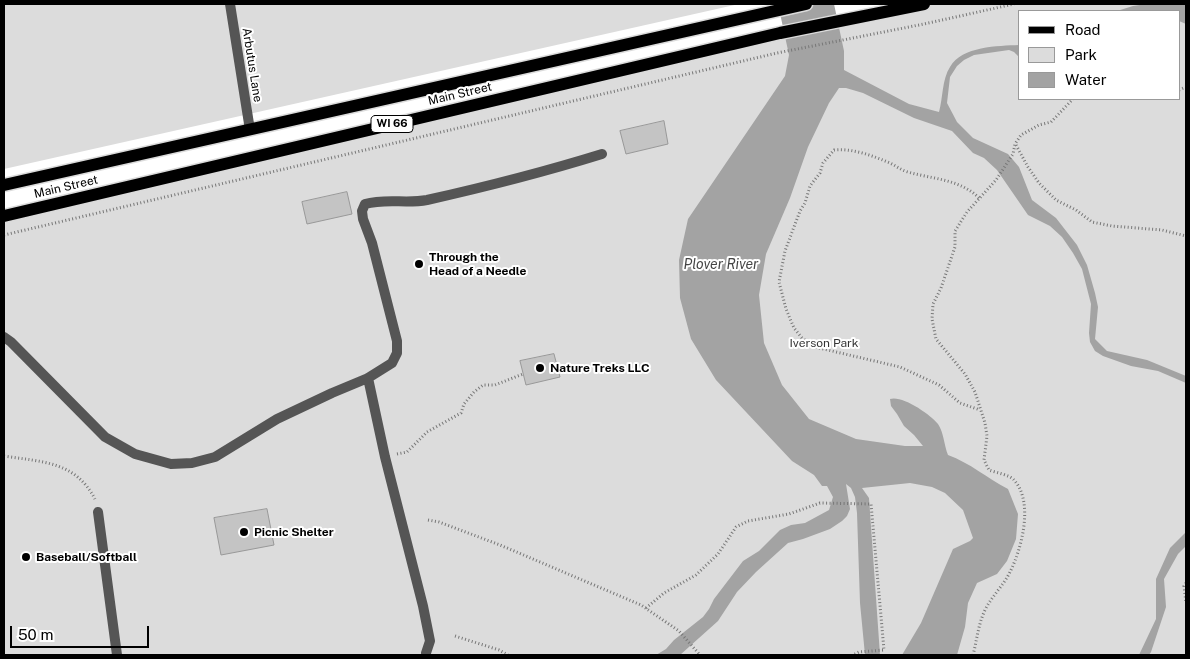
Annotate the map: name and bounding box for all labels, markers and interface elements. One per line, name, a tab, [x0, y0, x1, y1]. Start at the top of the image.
legend	[1018, 10, 1180, 100]
text: Road	[1065, 21, 1101, 38]
street label: Arbutus Lane	[239, 27, 265, 103]
text: Park	[1065, 46, 1097, 63]
text: Water	[1065, 71, 1107, 88]
street label: Main Street	[427, 80, 493, 108]
road number: WI 66	[371, 116, 413, 132]
street label: Main Street	[33, 173, 99, 201]
place label: Through the Head of a Needle	[429, 250, 526, 278]
water label: Plover River	[684, 257, 758, 273]
marker: Through the Head of a Needle	[413, 258, 425, 270]
park label: Iverson Park	[789, 336, 859, 350]
place label: Nature Treks LLC	[550, 361, 650, 375]
marker: Nature Treks LLC	[534, 362, 546, 374]
place label: Picnic Shelter	[254, 525, 334, 539]
marker: Picnic Shelter	[238, 526, 250, 538]
place label: Baseball/Softball	[36, 550, 137, 564]
marker: Baseball/Softball	[20, 551, 32, 563]
scale bar	[12, 616, 151, 648]
text: 50 m	[18, 626, 53, 643]

